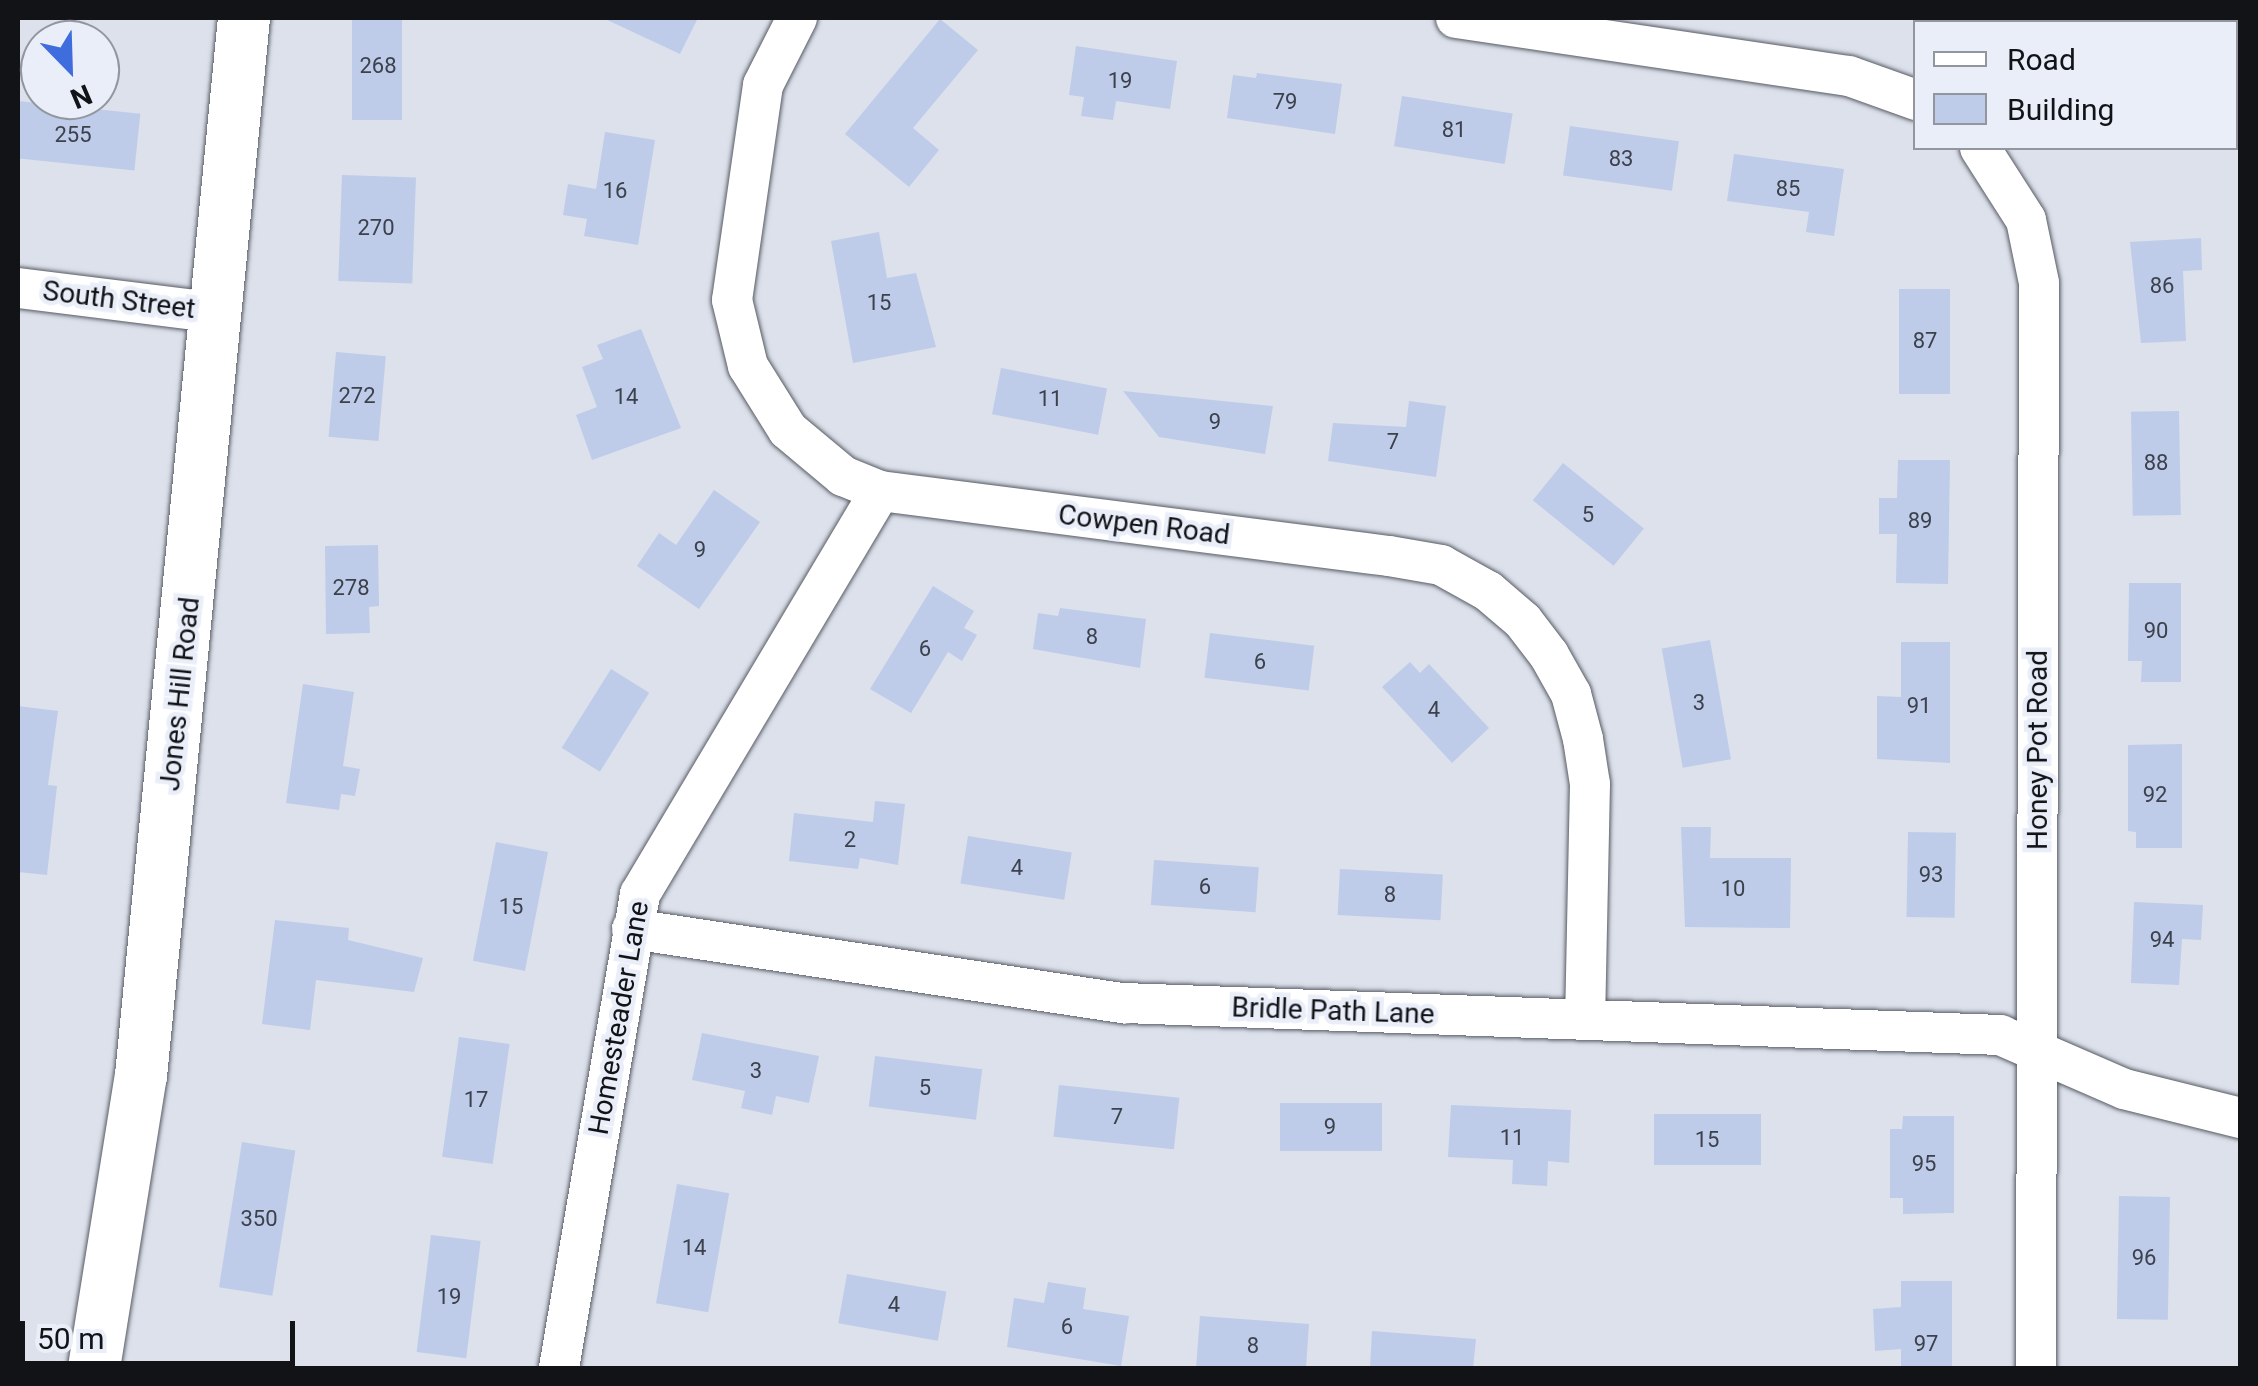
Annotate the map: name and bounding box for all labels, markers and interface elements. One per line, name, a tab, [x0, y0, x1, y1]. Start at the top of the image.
north arrow	[20, 20, 120, 120]
legend	[1913, 20, 2238, 150]
text: Road	[2007, 42, 2076, 77]
house number: 268	[359, 53, 397, 79]
house number: 19	[1108, 68, 1132, 94]
text: N	[66, 77, 97, 115]
house number: 79	[1273, 89, 1297, 115]
text: Building	[2007, 92, 2114, 127]
house number: 81	[1442, 117, 1466, 143]
house number: 255	[54, 122, 92, 148]
house number: 83	[1609, 146, 1633, 172]
house number: 85	[1776, 176, 1800, 202]
house number: 16	[603, 178, 627, 204]
house number: 270	[357, 215, 395, 241]
house number: 86	[2150, 273, 2174, 299]
street label: South Street	[41, 274, 197, 326]
house number: 15	[867, 290, 891, 316]
house number: 87	[1913, 328, 1937, 354]
house number: 272	[338, 383, 376, 409]
house number: 14	[614, 384, 638, 410]
house number: 11	[1038, 386, 1062, 412]
house number: 9	[1209, 409, 1221, 435]
house number: 7	[1387, 429, 1399, 455]
house number: 88	[2144, 450, 2168, 476]
street label: Cowpen Road	[1056, 498, 1232, 552]
house number: 5	[1582, 502, 1594, 528]
house number: 89	[1908, 508, 1932, 534]
house number: 9	[694, 537, 706, 563]
house number: 278	[332, 575, 370, 601]
street label: Jones Hill Road	[153, 595, 207, 793]
house number: 90	[2144, 618, 2168, 644]
house number: 8	[1086, 624, 1098, 650]
house number: 6	[919, 636, 931, 662]
house number: 6	[1254, 649, 1266, 675]
street label: Honey Pot Road	[2021, 650, 2055, 850]
house number: 3	[1693, 690, 1705, 716]
house number: 91	[1907, 693, 1931, 719]
house number: 4	[1428, 697, 1440, 723]
house number: 92	[2143, 782, 2167, 808]
house number: 2	[844, 827, 856, 853]
house number: 4	[1011, 855, 1023, 881]
house number: 93	[1919, 862, 1943, 888]
house number: 6	[1199, 874, 1211, 900]
house number: 10	[1721, 876, 1745, 902]
house number: 8	[1384, 882, 1396, 908]
house number: 15	[499, 894, 523, 920]
street label: Homesteader Lane	[582, 899, 656, 1137]
house number: 94	[2150, 927, 2174, 953]
street label: Bridle Path Lane	[1231, 991, 1435, 1031]
house number: 3	[750, 1058, 762, 1084]
house number: 5	[919, 1075, 931, 1101]
house number: 17	[464, 1087, 488, 1113]
house number: 7	[1111, 1104, 1123, 1130]
house number: 9	[1324, 1114, 1336, 1140]
house number: 11	[1500, 1125, 1524, 1151]
house number: 15	[1695, 1127, 1719, 1153]
house number: 95	[1912, 1151, 1936, 1177]
house number: 350	[240, 1206, 278, 1232]
house number: 14	[682, 1235, 706, 1261]
house number: 96	[2132, 1245, 2156, 1271]
house number: 19	[437, 1284, 461, 1310]
house number: 4	[888, 1292, 900, 1318]
scale bar	[25, 1301, 300, 1363]
house number: 6	[1061, 1314, 1073, 1340]
text: 50 m	[37, 1321, 104, 1356]
house number: 97	[1914, 1331, 1938, 1357]
house number: 8	[1247, 1333, 1259, 1359]

